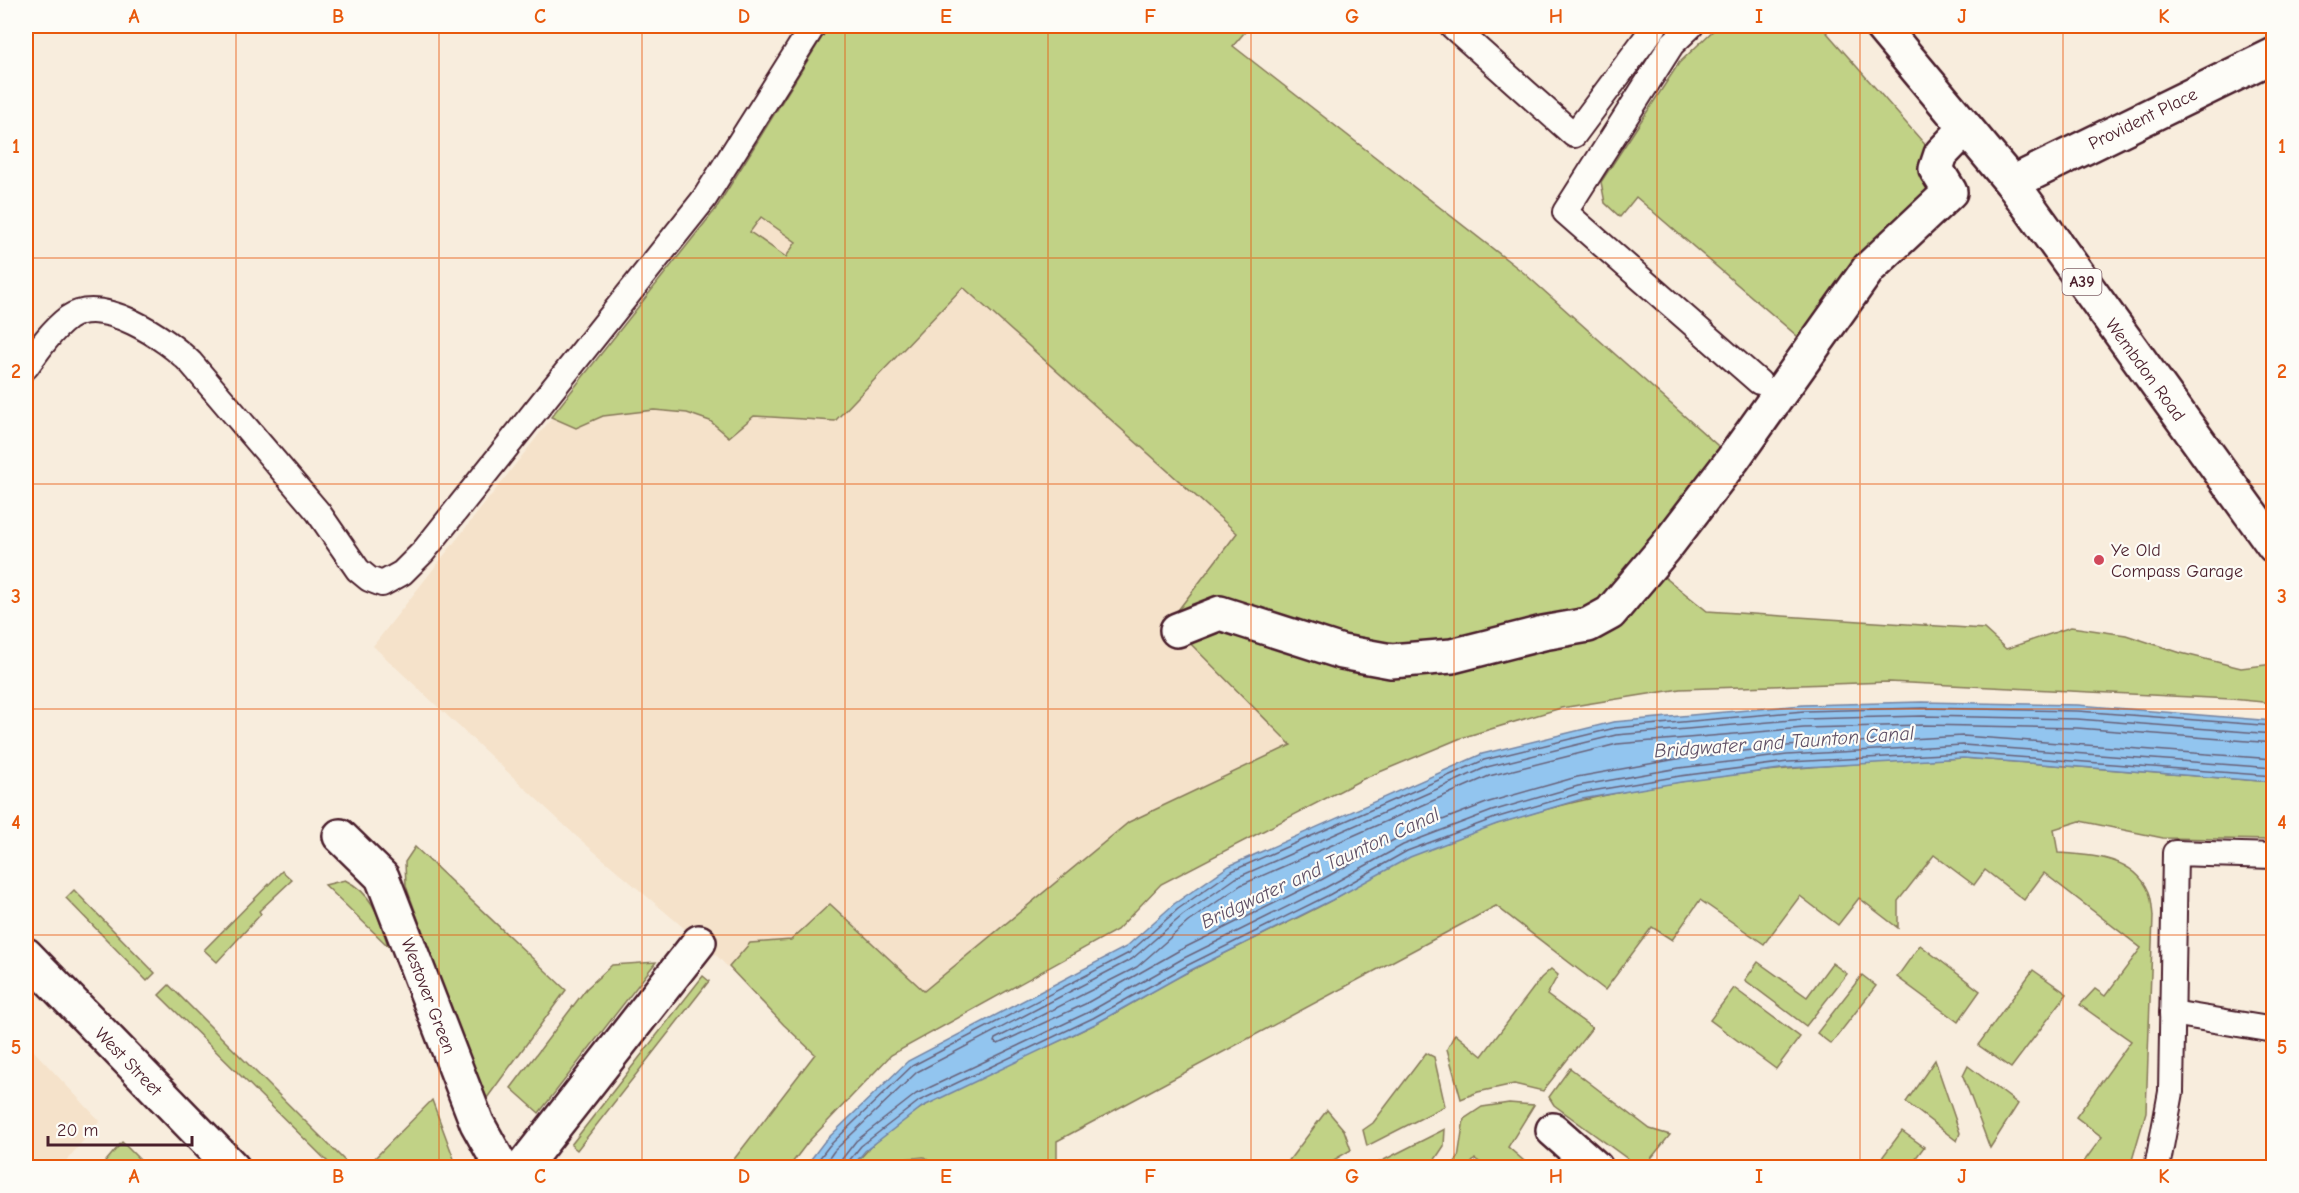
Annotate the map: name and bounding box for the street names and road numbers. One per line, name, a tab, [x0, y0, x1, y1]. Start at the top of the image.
street label: Provident Place	[2085, 84, 2201, 154]
road number: A39	[2062, 269, 2102, 295]
street label: Wembdon Road	[2101, 315, 2189, 425]
street label: Westover Green	[396, 935, 460, 1057]
street label: West Street	[90, 1023, 166, 1101]

